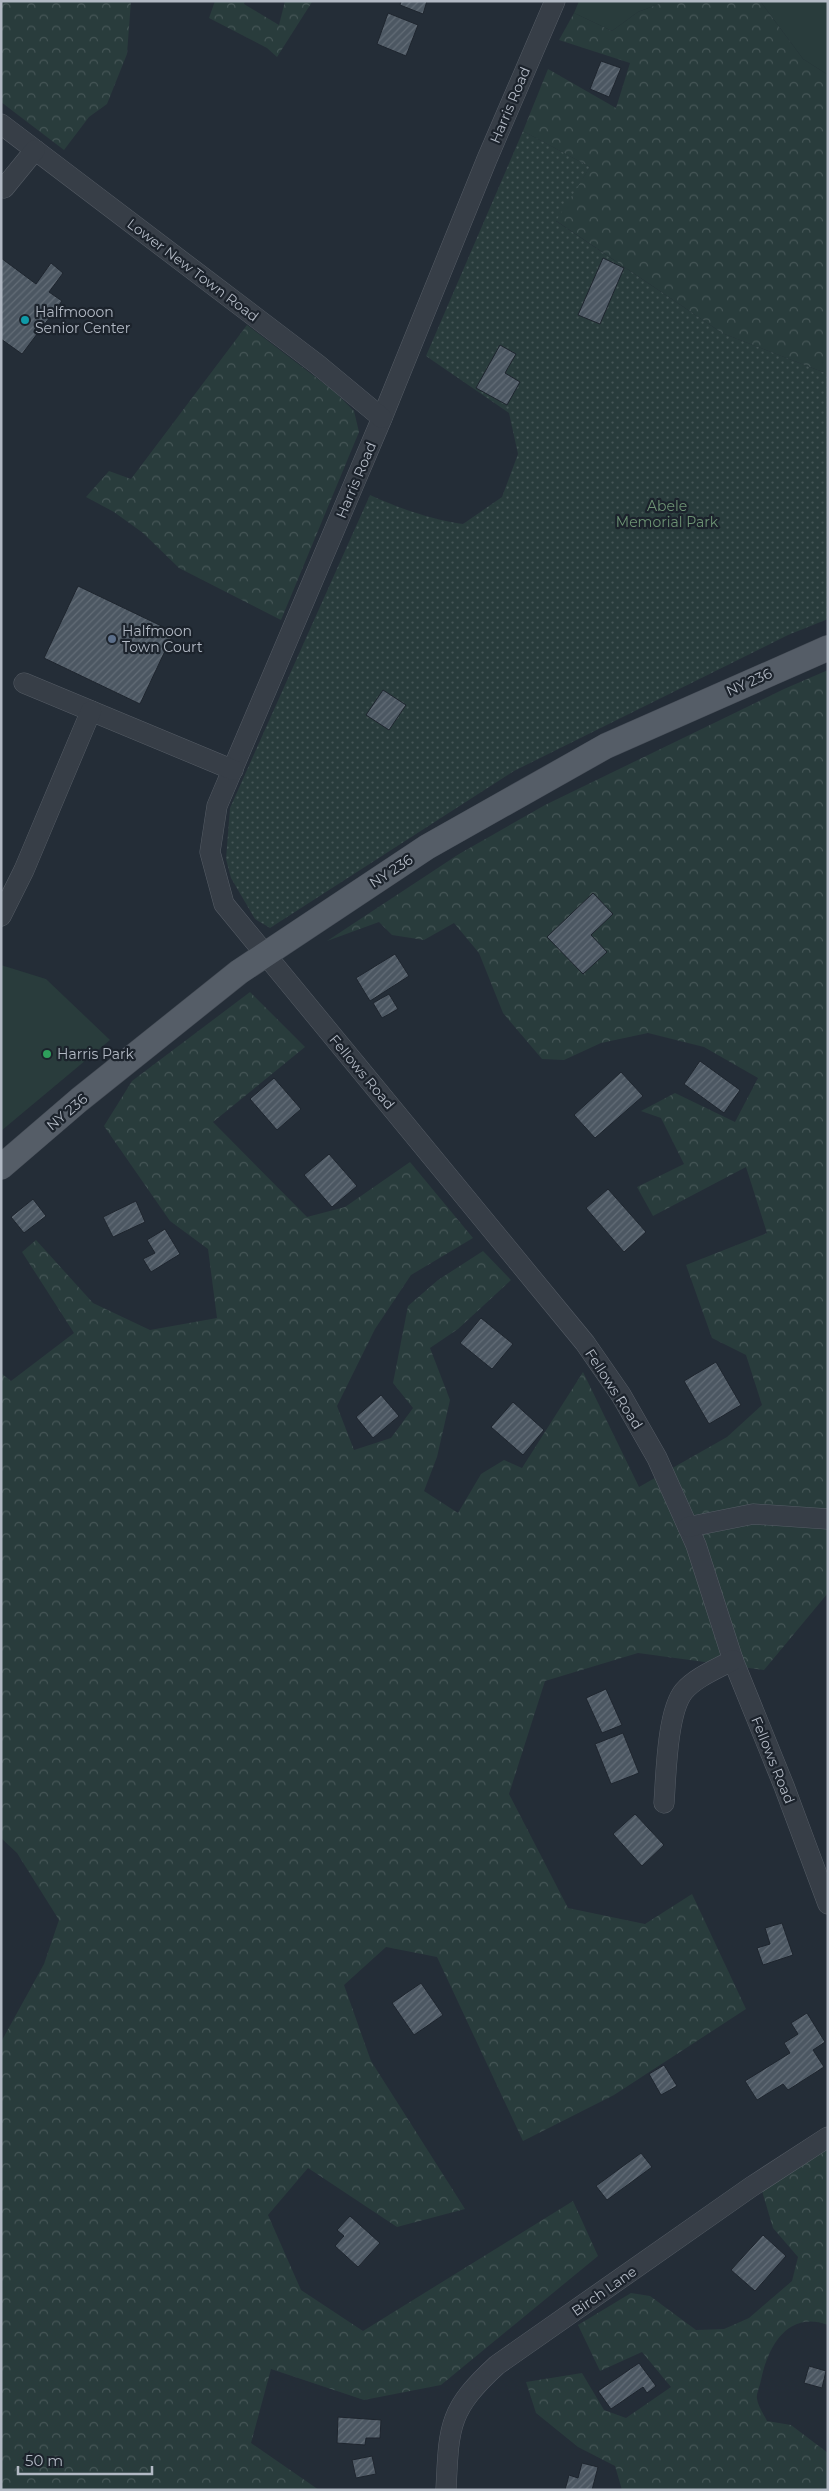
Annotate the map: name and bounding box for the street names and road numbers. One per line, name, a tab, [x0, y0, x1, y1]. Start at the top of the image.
street label: Harris Road	[486, 64, 534, 146]
street label: Lower New Town Road	[124, 215, 262, 325]
street label: Harris Road	[332, 439, 380, 521]
street label: NY 236	[723, 664, 775, 700]
street label: NY 236	[366, 850, 416, 892]
street label: Fellows Road	[325, 1031, 399, 1113]
street label: NY 236	[43, 1089, 92, 1134]
street label: Fellows Road	[581, 1345, 647, 1433]
street label: Fellows Road	[747, 1714, 799, 1806]
street label: Birch Lane	[568, 2262, 640, 2320]

